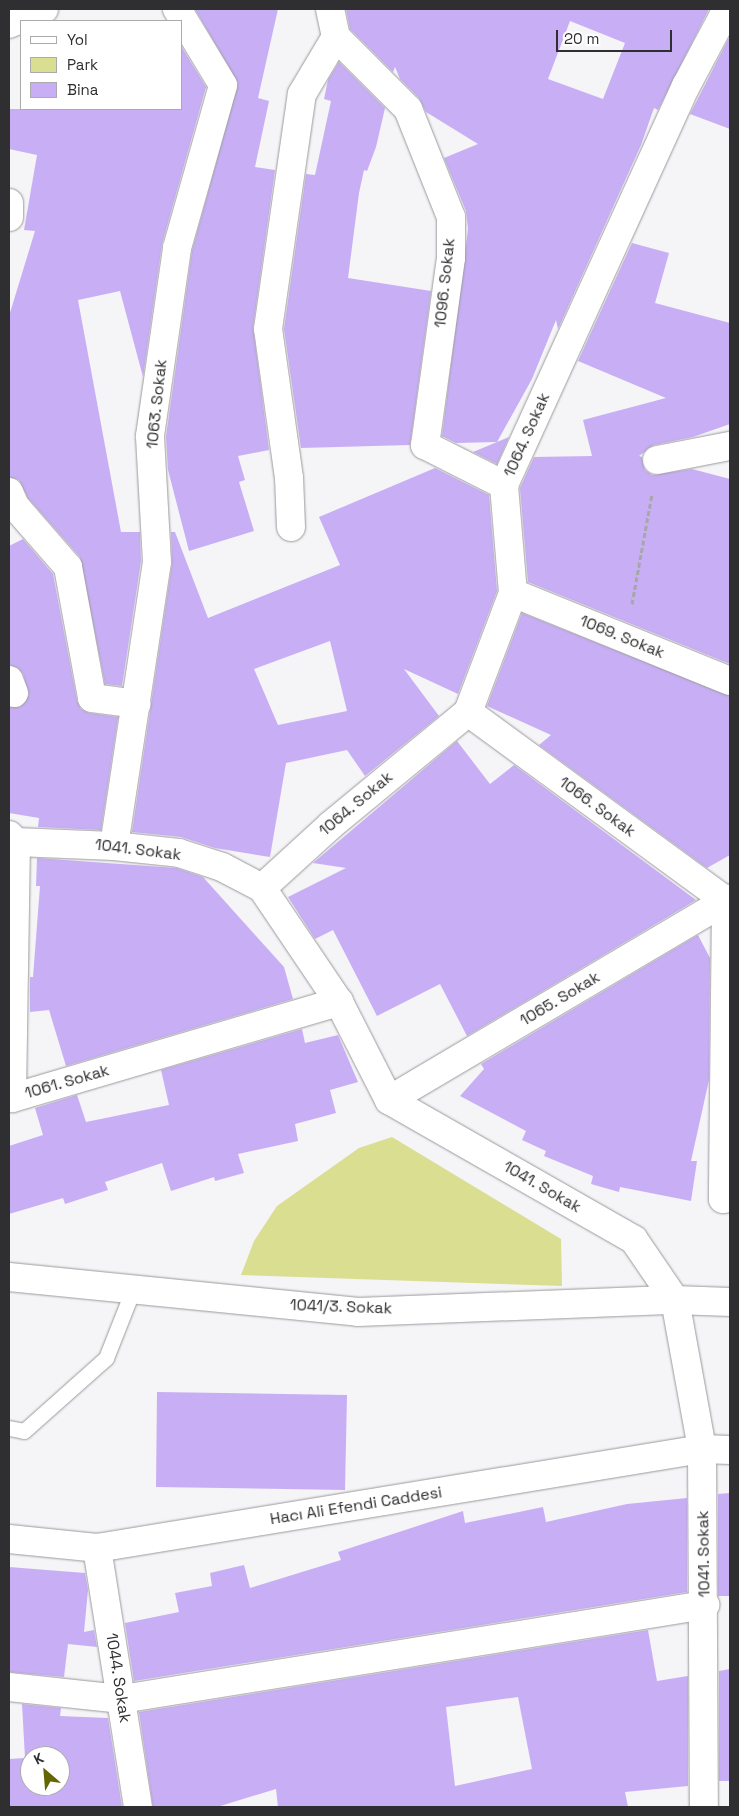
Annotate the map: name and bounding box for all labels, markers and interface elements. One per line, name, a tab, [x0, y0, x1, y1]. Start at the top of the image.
legend	[20, 20, 182, 110]
scale bar	[559, 20, 675, 52]
text: 20 m	[564, 29, 599, 48]
text: Yol	[67, 30, 88, 49]
text: Park	[67, 55, 98, 74]
text: Bina	[67, 80, 98, 99]
street label: 1096. Sokak	[431, 237, 459, 329]
street label: 1063. Sokak	[143, 358, 171, 450]
street label: 1064. Sokak	[500, 390, 554, 480]
street label: 1069. Sokak	[576, 611, 668, 663]
street label: 1064. Sokak	[315, 767, 397, 841]
street label: 1066. Sokak	[555, 773, 639, 841]
street label: 1041. Sokak	[93, 835, 183, 865]
street label: 1065. Sokak	[516, 967, 604, 1031]
street label: 1061. Sokak	[22, 1061, 112, 1103]
street label: 1041. Sokak	[499, 1157, 585, 1217]
street label: 1041/3. Sokak	[289, 1296, 393, 1318]
street label: Hacı Ali Efendi Caddesi	[269, 1483, 443, 1529]
street label: 1041. Sokak	[694, 1510, 714, 1598]
street label: 1044. Sokak	[101, 1632, 135, 1724]
north arrow	[20, 1746, 70, 1796]
text: K	[31, 1749, 47, 1769]

